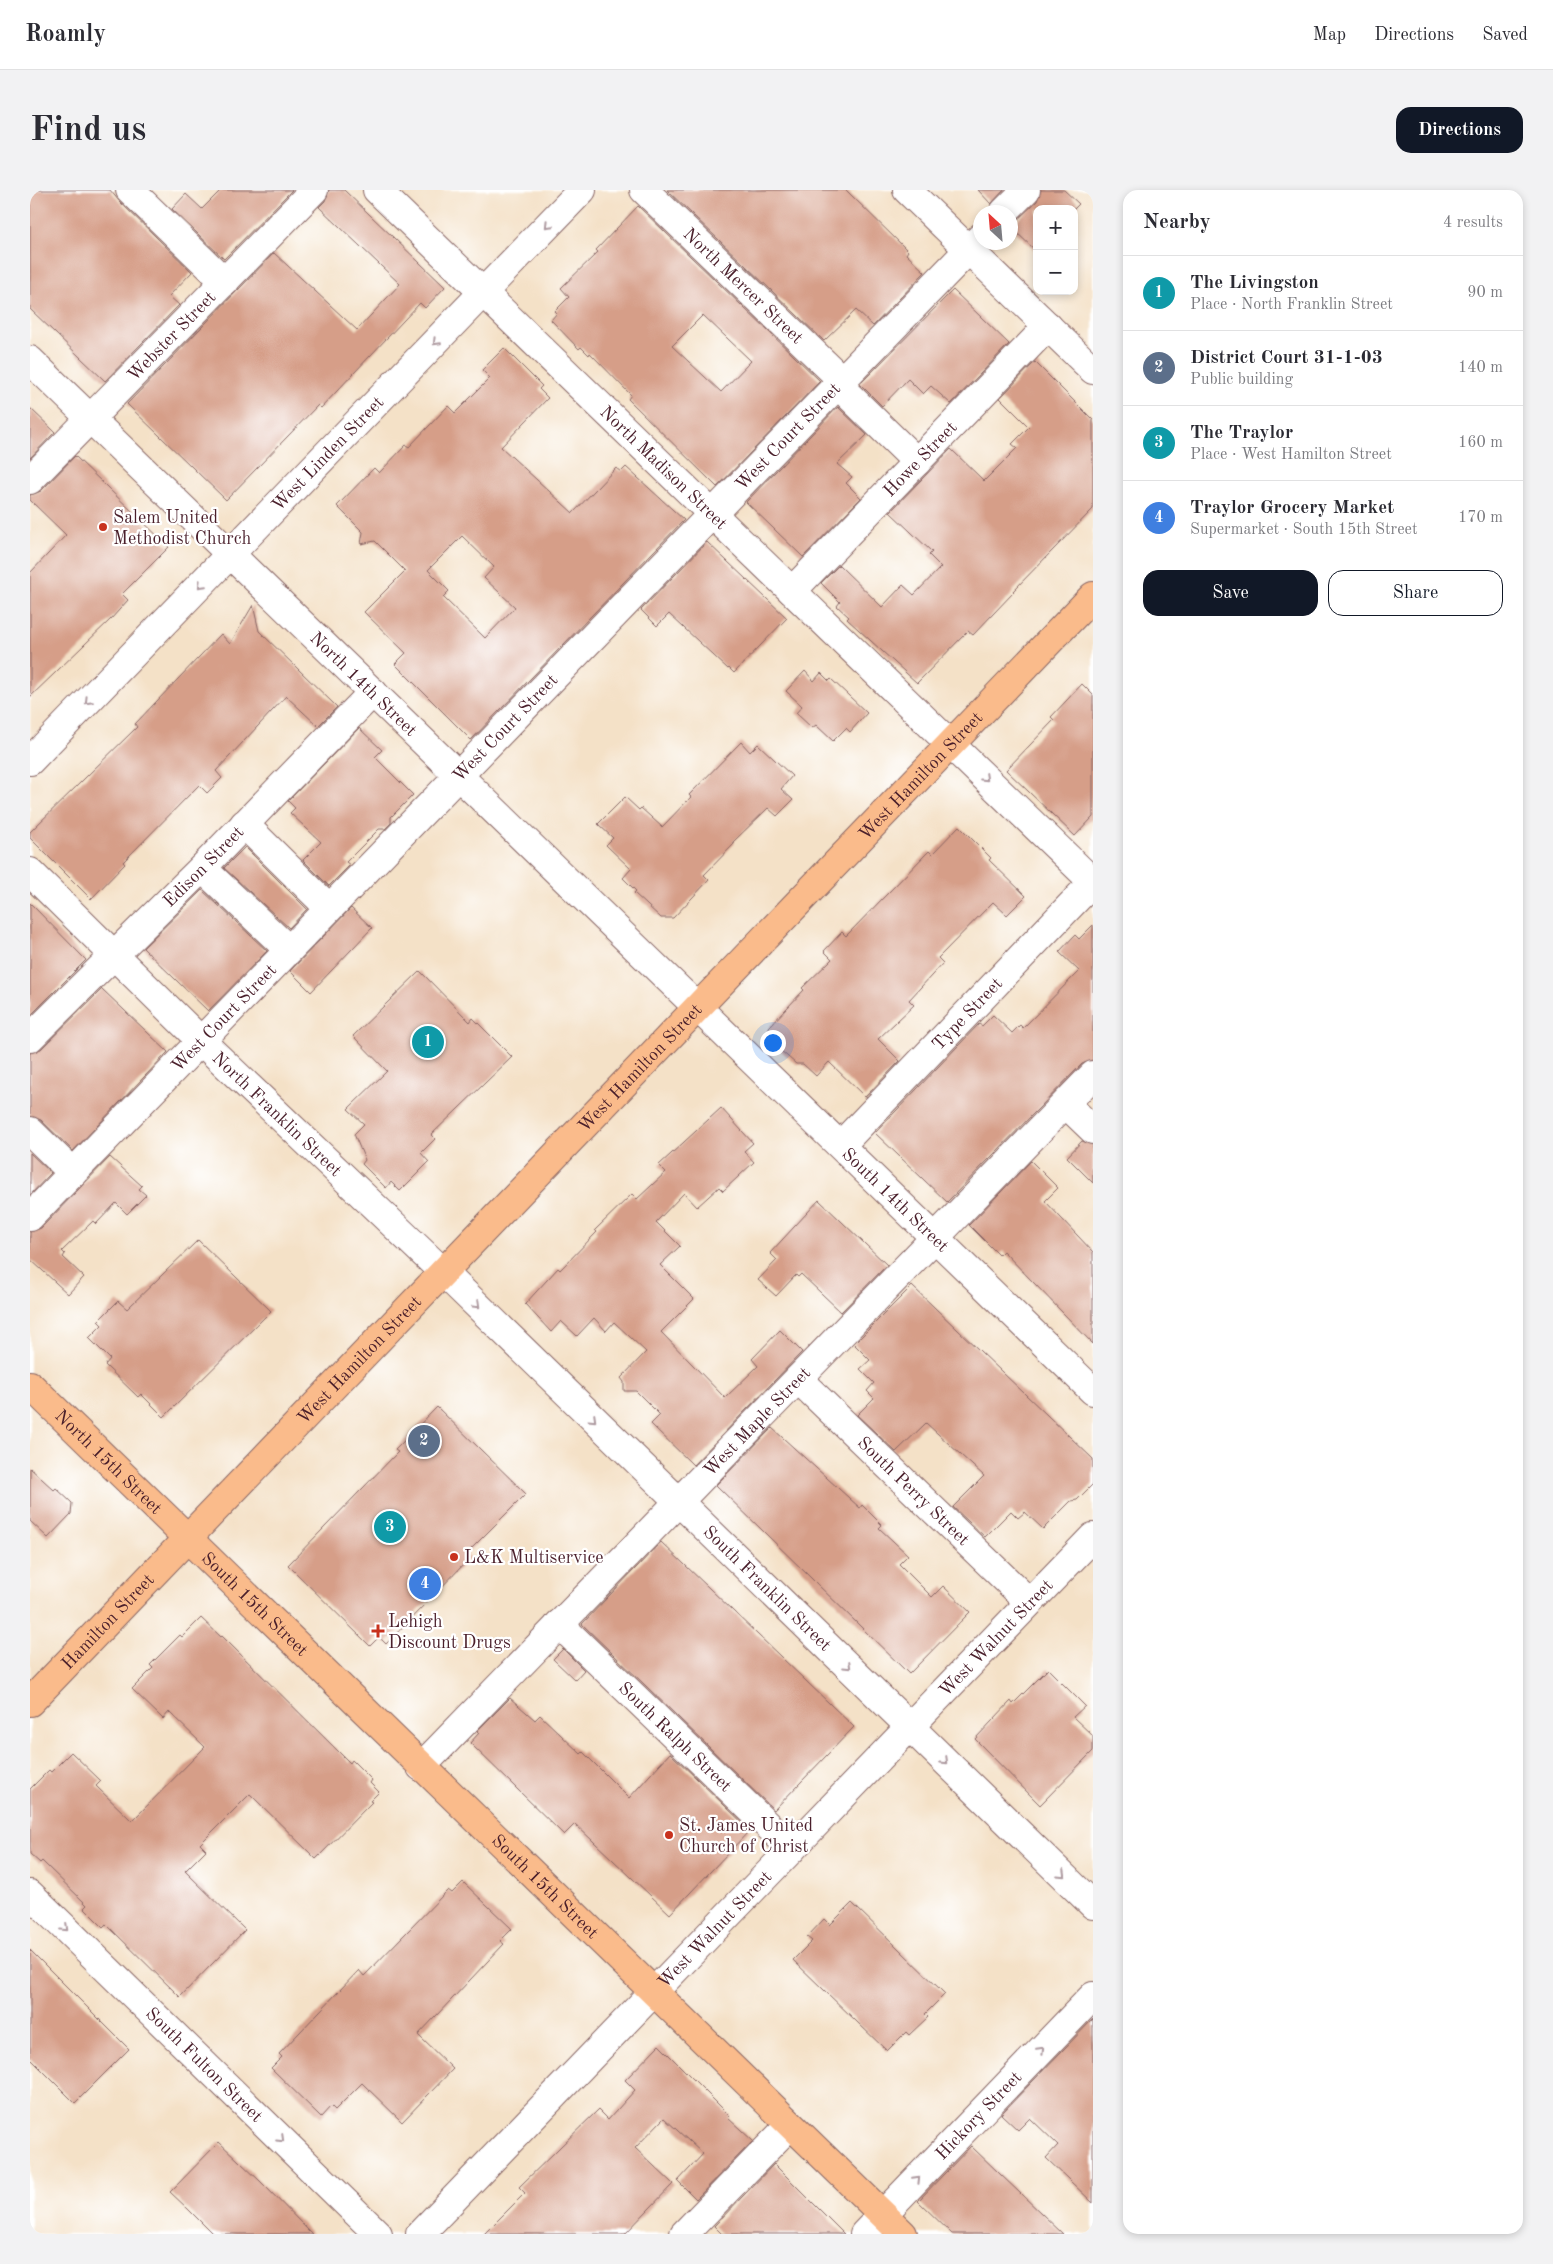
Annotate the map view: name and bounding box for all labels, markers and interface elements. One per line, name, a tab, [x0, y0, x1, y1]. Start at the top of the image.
text: Roamly	[25, 23, 106, 47]
text: Map	[1313, 26, 1346, 44]
text: Directions	[1374, 26, 1454, 44]
text: Saved	[1482, 26, 1528, 44]
button: Directions	[1396, 107, 1523, 153]
text: Find us	[30, 113, 146, 148]
north arrow	[973, 205, 1018, 250]
map controls	[1033, 205, 1078, 295]
button: +	[1033, 205, 1078, 250]
text: Nearby	[1143, 212, 1211, 233]
text: 4 results	[1443, 215, 1503, 231]
one-way arrow	[545, 219, 554, 228]
street label: North Mercer Street	[679, 225, 806, 348]
button: −	[1033, 250, 1078, 295]
text: The Livingston	[1190, 274, 1319, 293]
text: 1	[1154, 285, 1164, 301]
text: 90 m	[1467, 285, 1503, 301]
street label: Webster Street	[124, 288, 220, 385]
text: Place · North Franklin Street	[1190, 297, 1393, 313]
one-way arrow	[433, 336, 442, 345]
text: District Court 31-1-03	[1190, 349, 1383, 368]
text: 2	[1154, 360, 1164, 376]
text: 140 m	[1458, 360, 1503, 376]
text: Public building	[1190, 372, 1293, 388]
street label: West Court Street	[732, 380, 844, 494]
street label: West Linden Street	[269, 393, 387, 515]
street label: North Madison Street	[596, 403, 730, 533]
street label: Howe Street	[880, 418, 961, 500]
text: The Traylor	[1190, 424, 1293, 443]
text: 3	[1154, 435, 1164, 451]
text: 160 m	[1458, 435, 1503, 451]
text: Place · West Hamilton Street	[1190, 447, 1392, 463]
text: Traylor Grocery Market	[1190, 499, 1394, 518]
place label: Salem United Methodist Church	[113, 509, 251, 548]
text: 4	[1154, 510, 1164, 526]
text: 170 m	[1458, 510, 1503, 526]
marker: Salem United Methodist Church	[97, 521, 109, 533]
text: Supermarket · South 15th Street	[1190, 522, 1418, 538]
button: Save	[1143, 570, 1318, 616]
button: Share	[1328, 570, 1503, 616]
one-way arrow	[198, 579, 207, 588]
street label: North 14th Street	[306, 629, 420, 740]
street label: West Court Street	[450, 671, 562, 786]
one-way arrow	[85, 696, 94, 705]
street label: West Hamilton Street	[856, 709, 987, 844]
one-way arrow	[979, 772, 988, 781]
street label: Edison Street	[160, 823, 248, 911]
street label: West Court Street	[168, 961, 280, 1075]
street label: Type Street	[929, 975, 1006, 1054]
street label: West Hamilton Street	[575, 1001, 706, 1136]
pin: 1	[412, 1023, 444, 1061]
your location	[760, 1030, 786, 1056]
street label: North Franklin Street	[209, 1049, 345, 1180]
street label: South 14th Street	[838, 1145, 952, 1256]
street label: West Hamilton Street	[295, 1293, 425, 1428]
one-way arrow	[471, 1299, 480, 1308]
street label: West Maple Street	[701, 1364, 814, 1480]
street label: North 15th Street	[51, 1407, 165, 1518]
one-way arrow	[588, 1413, 597, 1422]
pin: 2	[408, 1422, 440, 1460]
street label: South Perry Street	[854, 1434, 972, 1549]
pin: 3	[374, 1508, 406, 1546]
street label: South Franklin Street	[699, 1523, 834, 1655]
street label: South 15th Street	[198, 1549, 311, 1660]
place label: L&K Multiservice	[464, 1549, 604, 1567]
marker: L&K Multiservice	[448, 1551, 460, 1563]
pin: 4	[409, 1565, 441, 1603]
street label: Hamilton Street	[59, 1571, 158, 1673]
street label: West Walnut Street	[936, 1576, 1057, 1700]
place label: Lehigh Discount Drugs	[388, 1613, 511, 1652]
marker: Lehigh Discount Drugs	[372, 1625, 384, 1637]
one-way arrow	[842, 1660, 851, 1669]
street label: South Ralph Street	[615, 1679, 735, 1796]
one-way arrow	[940, 1755, 949, 1764]
place label: St. James United Church of Christ	[679, 1817, 813, 1856]
marker: St. James United Church of Christ	[663, 1829, 675, 1841]
street label: South 15th Street	[488, 1831, 601, 1942]
street label: West Walnut Street	[655, 1868, 776, 1992]
one-way arrow	[1056, 1869, 1065, 1878]
one-way arrow	[59, 1922, 68, 1931]
street label: South Fulton Street	[142, 2005, 266, 2126]
one-way arrow	[1035, 2046, 1044, 2055]
street label: Hickory Street	[933, 2068, 1025, 2163]
one-way arrow	[275, 2133, 284, 2142]
one-way arrow	[911, 2176, 920, 2185]

